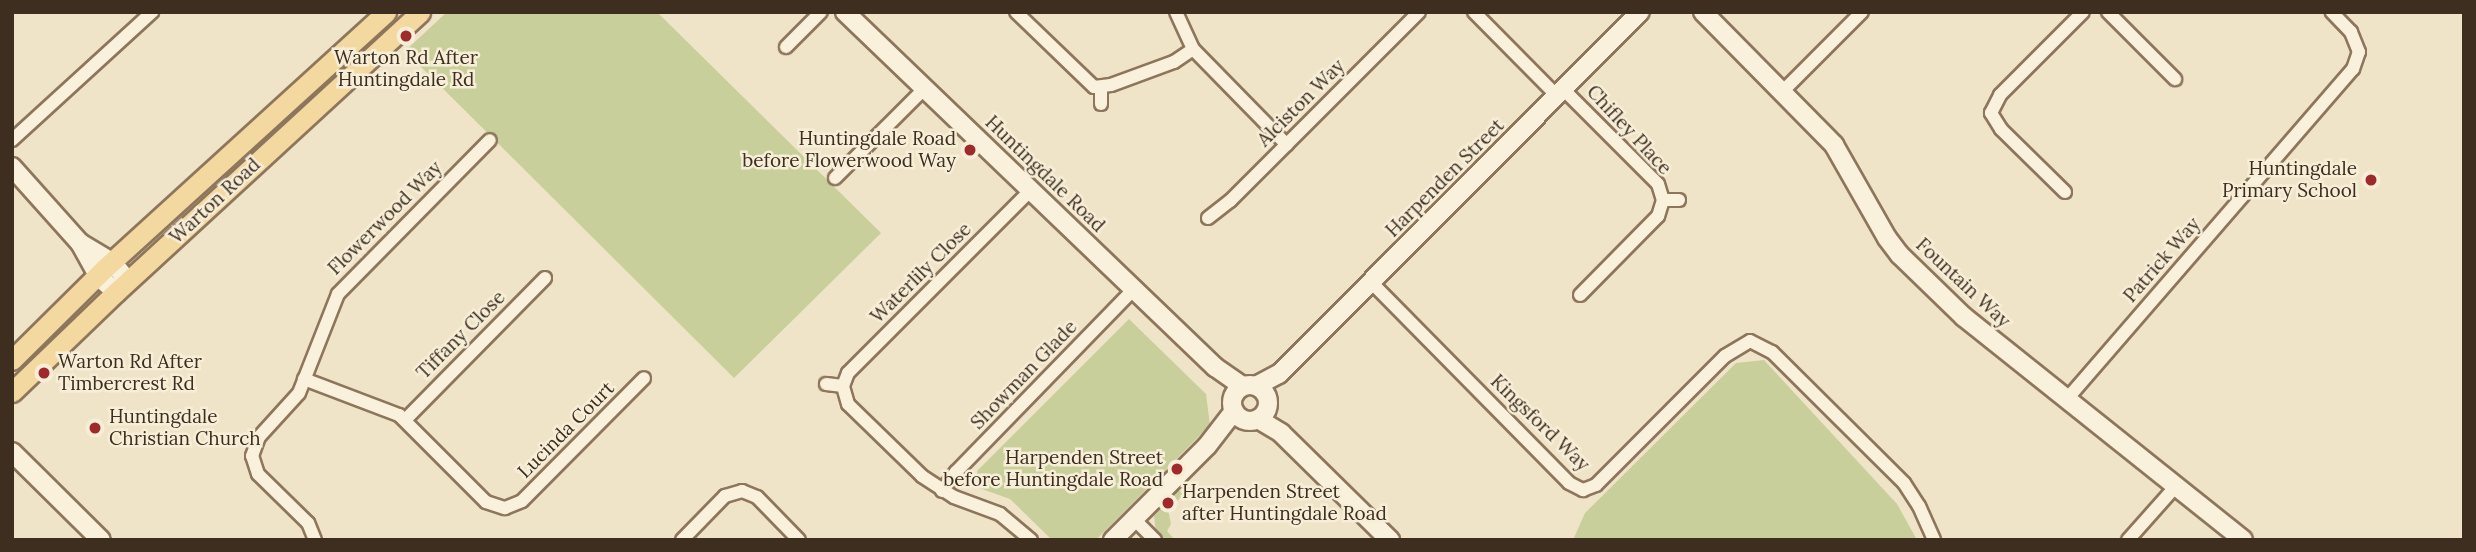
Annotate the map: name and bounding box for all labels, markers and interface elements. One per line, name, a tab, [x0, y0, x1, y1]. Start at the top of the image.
marker: Warton Rd After Huntingdale Rd	[398, 28, 414, 44]
place label: Warton Rd After Huntingdale Rd	[334, 47, 478, 91]
street label: Alciston Way	[1253, 55, 1349, 151]
street label: Chifley Place	[1582, 81, 1676, 179]
street label: Huntingdale Road	[980, 111, 1110, 237]
street label: Harpenden Street	[1381, 114, 1509, 242]
place label: Huntingdale Road before Flowerwood Way	[742, 128, 956, 172]
marker: Huntingdale Road before Flowerwood Way	[962, 142, 978, 158]
street label: Warton Road	[165, 153, 265, 249]
street label: Flowerwood Way	[323, 156, 447, 280]
place label: Huntingdale Primary School	[2222, 158, 2357, 202]
marker: Huntingdale Primary School	[2363, 172, 2379, 188]
street label: Patrick Way	[2119, 213, 2205, 307]
street label: Waterlily Close	[866, 218, 976, 328]
street label: Fountain Way	[1911, 233, 2015, 333]
street label: Tiffany Close	[412, 286, 510, 384]
street label: Showman Glade	[966, 316, 1082, 434]
place label: Warton Rd After Timbercrest Rd	[58, 351, 202, 395]
marker: Warton Rd After Timbercrest Rd	[36, 365, 52, 381]
street label: Kingsford Way	[1486, 370, 1594, 476]
street label: Lucinda Court	[513, 377, 619, 483]
place label: Huntingdale Christian Church	[109, 406, 261, 450]
marker: Huntingdale Christian Church	[87, 420, 103, 436]
place label: Harpenden Street before Huntingdale Road	[943, 447, 1163, 491]
marker: Harpenden Street before Huntingdale Road	[1169, 461, 1185, 477]
place label: Harpenden Street after Huntingdale Road	[1182, 481, 1387, 525]
marker: Harpenden Street after Huntingdale Road	[1160, 495, 1176, 511]

